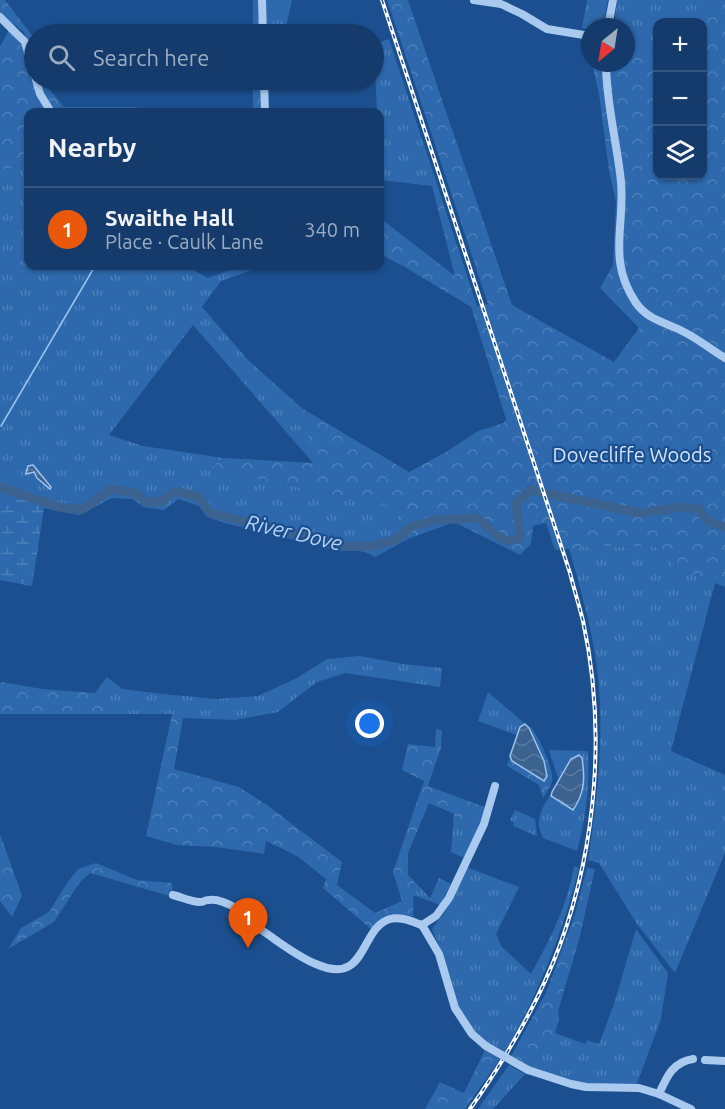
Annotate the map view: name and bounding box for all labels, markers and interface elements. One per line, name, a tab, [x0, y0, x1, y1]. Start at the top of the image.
north arrow	[581, 18, 635, 72]
map controls	[653, 18, 707, 180]
button: +	[653, 18, 707, 72]
search box	[24, 24, 384, 90]
icon: search	[45, 41, 78, 74]
text: Search here	[93, 45, 209, 70]
button: −	[653, 72, 707, 126]
button: layers	[653, 126, 707, 180]
text: Nearby	[48, 133, 136, 162]
text: Swaithe Hall	[105, 205, 234, 230]
text: 1	[62, 218, 73, 241]
text: 340 m	[304, 218, 360, 241]
text: Place · Caulk Lane	[105, 230, 264, 253]
park label: Dovecliffe Woods	[553, 443, 711, 466]
water label: River Dove	[244, 509, 345, 555]
your location	[355, 709, 384, 738]
pin: 1	[228, 898, 268, 948]

